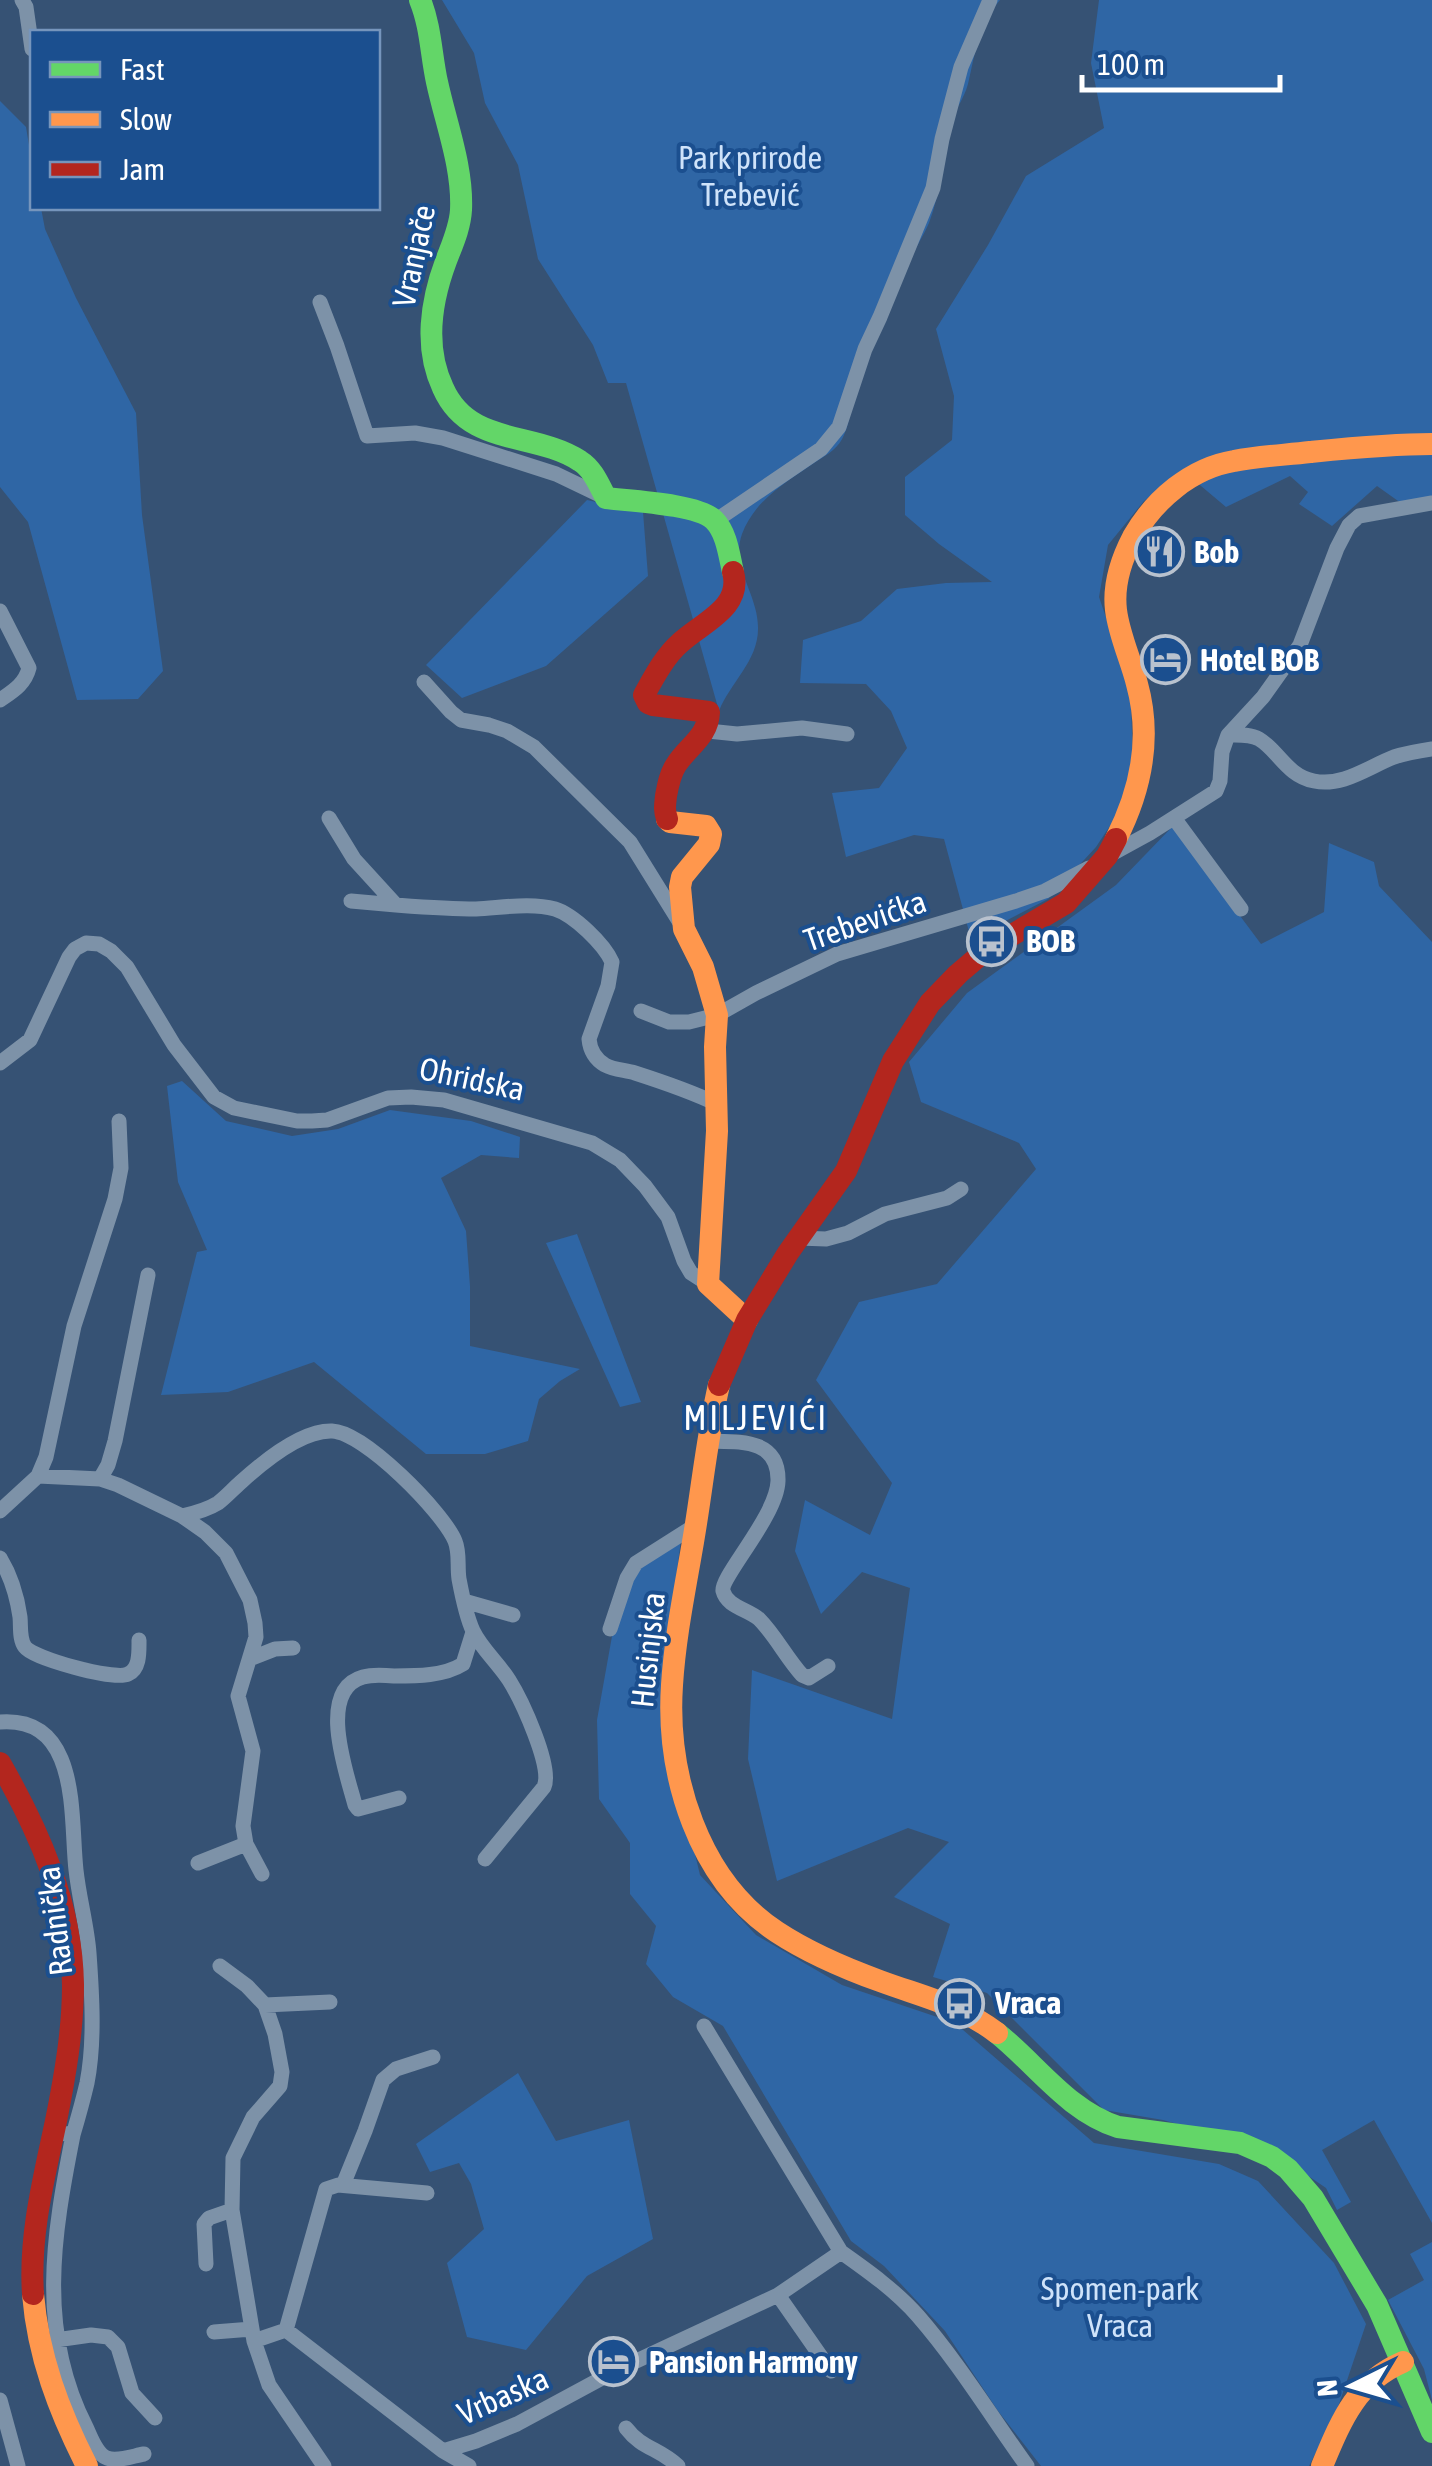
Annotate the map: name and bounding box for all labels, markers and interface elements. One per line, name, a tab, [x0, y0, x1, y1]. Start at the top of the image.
legend	[30, 30, 380, 210]
scale bar	[1082, 30, 1280, 92]
text: 100 m	[1097, 47, 1165, 81]
text: Fast	[120, 52, 165, 86]
text: Slow	[120, 102, 172, 136]
park label: Park prirode Trebević	[678, 139, 822, 213]
text: Jam	[120, 152, 165, 186]
street label: Vranjače	[385, 201, 442, 310]
restaurant icon: Bob	[1133, 526, 1185, 578]
place label: Bob	[1194, 533, 1239, 570]
hotel icon: Hotel BOB	[1139, 634, 1191, 686]
place label: Hotel BOB	[1200, 641, 1320, 678]
street label: Trebevićka	[799, 882, 931, 959]
bus stop icon: BOB	[965, 915, 1017, 967]
place label: BOB	[1026, 922, 1076, 959]
street label: Ohridska	[416, 1049, 528, 1108]
district label: MILJEVIĆI	[683, 1397, 829, 1437]
street label: Husinjska	[623, 1590, 672, 1709]
street label: Radnička	[29, 1864, 80, 1978]
bus stop icon: Vraca	[934, 1977, 986, 2029]
place label: Vraca	[994, 1984, 1061, 2021]
park label: Spomen-park Vraca	[1041, 2270, 1199, 2344]
hotel icon: Pansion Harmony	[588, 2336, 640, 2388]
north arrow	[1302, 2336, 1402, 2436]
place label: Pansion Harmony	[649, 2343, 859, 2380]
street label: Vrbaska	[452, 2359, 554, 2432]
text: N	[1310, 2379, 1344, 2398]

